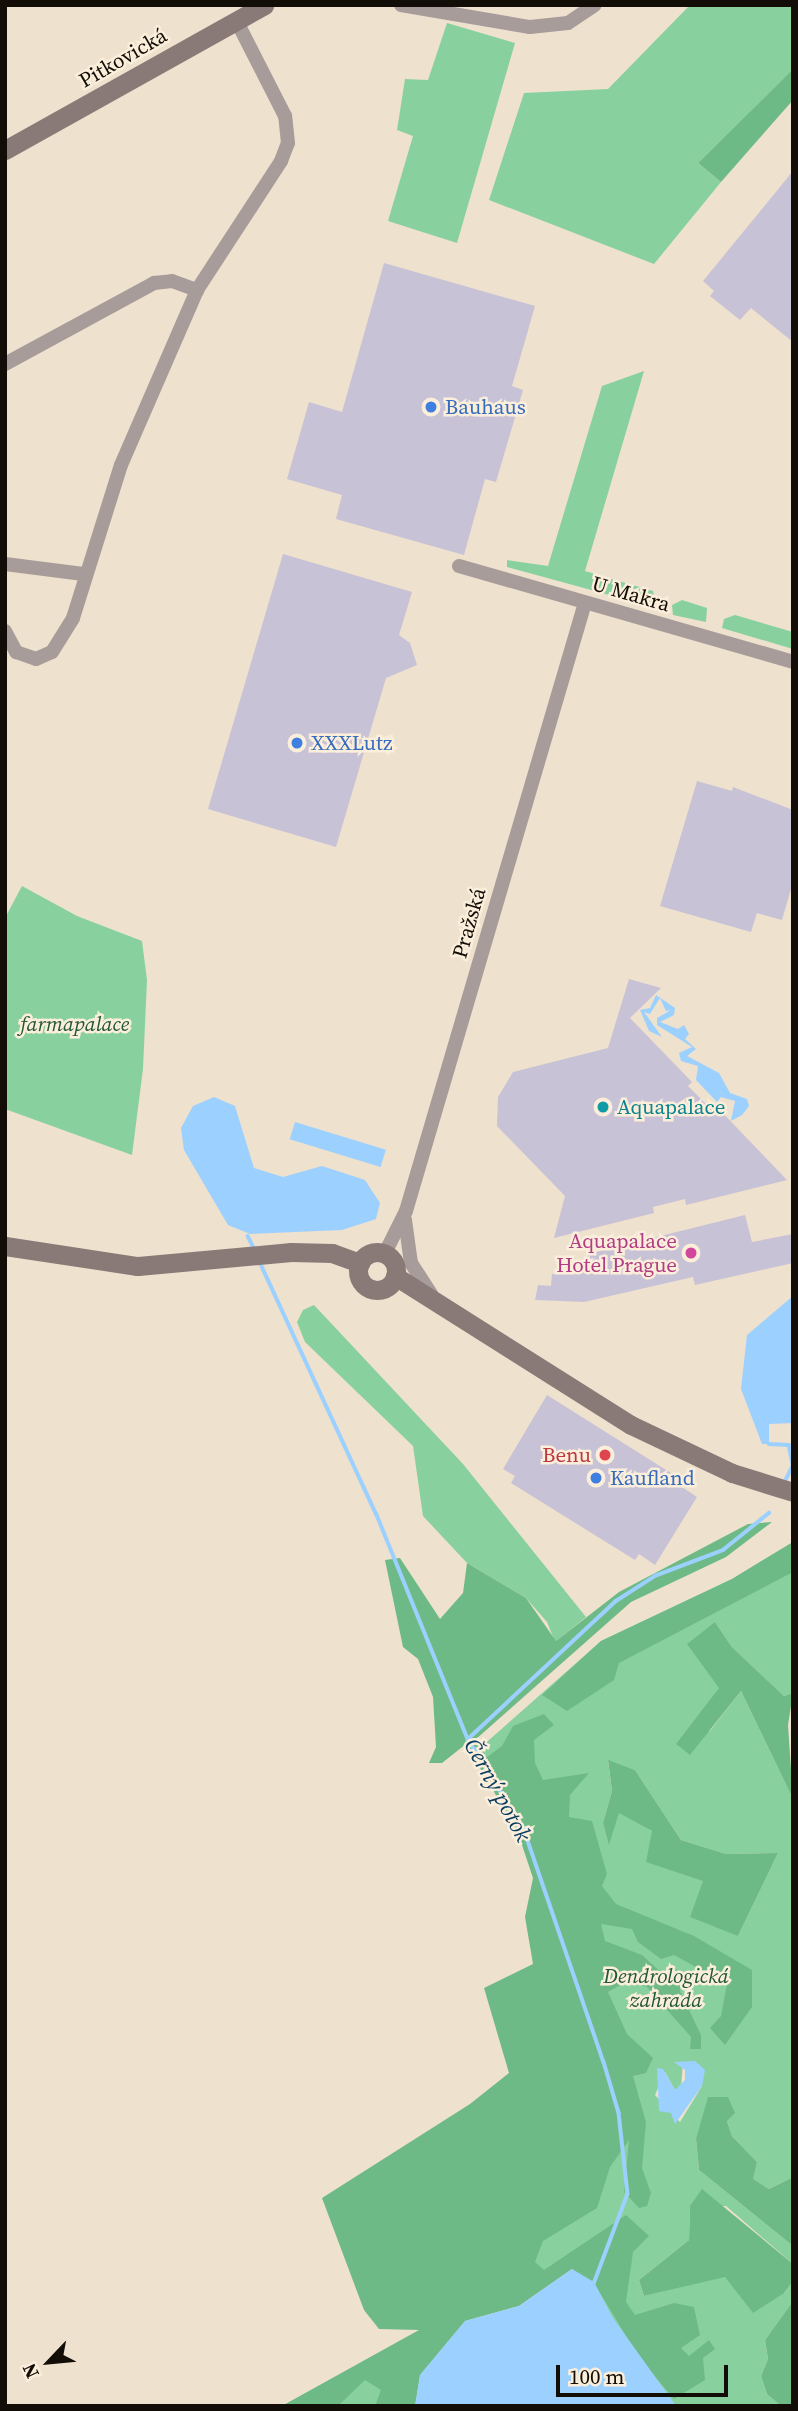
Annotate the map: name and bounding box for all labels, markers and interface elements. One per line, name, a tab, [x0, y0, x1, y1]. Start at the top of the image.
street label: Pitkovická	[75, 23, 171, 93]
place label: Bauhaus	[445, 394, 526, 420]
marker: Bauhaus	[423, 399, 439, 415]
street label: U Makra	[589, 571, 673, 617]
place label: XXXLutz	[311, 730, 392, 756]
marker: XXXLutz	[289, 735, 305, 751]
street label: Pražská	[447, 885, 491, 961]
park label: farmapalace	[21, 1011, 129, 1037]
place label: Aquapalace	[617, 1094, 725, 1120]
marker: Aquapalace	[595, 1099, 611, 1115]
place label: Aquapalace Hotel Prague	[556, 1228, 677, 1278]
marker: Aquapalace Hotel Prague	[683, 1245, 699, 1261]
place label: Benu	[542, 1442, 591, 1468]
marker: Benu	[597, 1447, 613, 1463]
place label: Kaufland	[610, 1465, 695, 1491]
marker: Kaufland	[588, 1470, 604, 1486]
water label: Černý potok	[458, 1734, 538, 1846]
park label: Dendrologická zahrada	[603, 1963, 729, 2013]
north arrow	[14, 2327, 84, 2397]
scale bar	[560, 2352, 732, 2396]
text: N	[15, 2359, 45, 2383]
text: 100 m	[569, 2362, 624, 2391]

